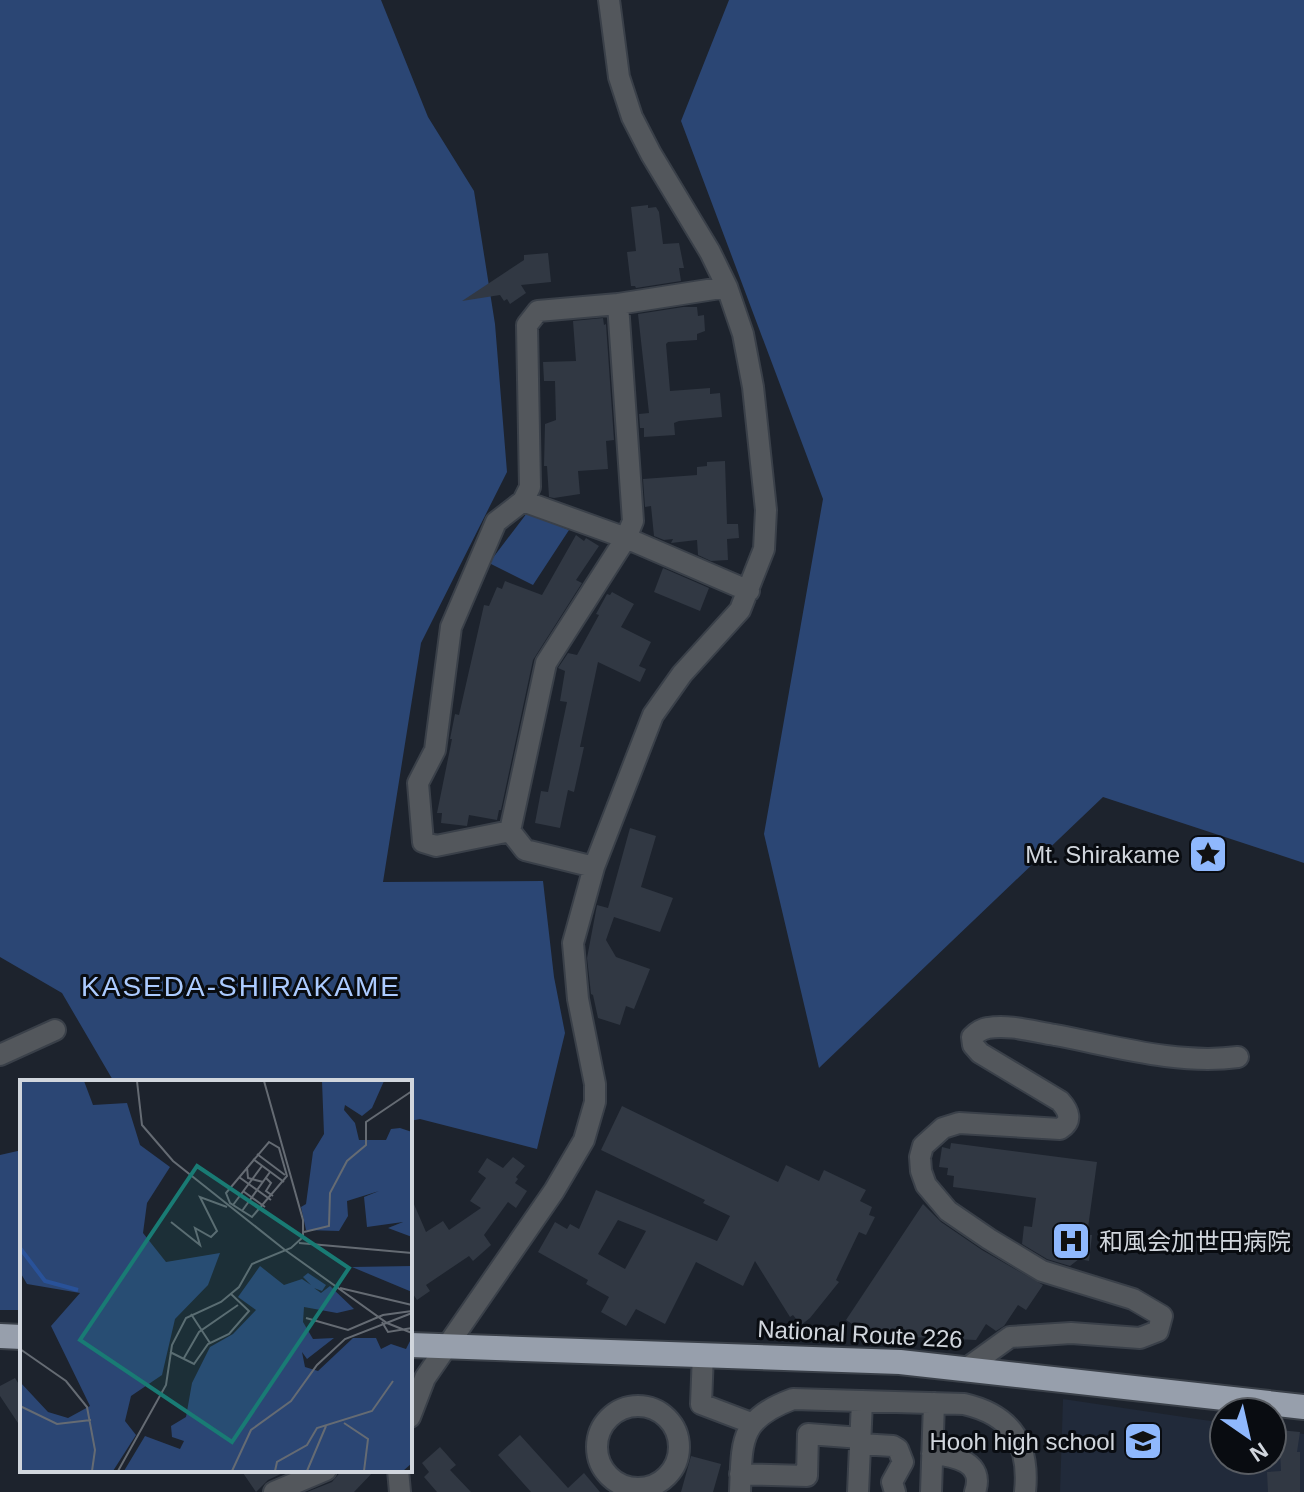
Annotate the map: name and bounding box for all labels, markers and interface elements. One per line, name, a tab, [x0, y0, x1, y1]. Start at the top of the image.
place icon: Mt. Shirakame	[1187, 833, 1229, 875]
place label: Mt. Shirakame	[1025, 841, 1180, 868]
district label: KASEDA-SHIRAKAME	[81, 971, 401, 1002]
inset map	[20, 1080, 412, 1472]
hospital icon: 和風会加世田病院	[1050, 1220, 1092, 1262]
place label: 和風会加世田病院	[1099, 1228, 1291, 1255]
street label: National Route 226	[757, 1315, 963, 1353]
north arrow	[1208, 1396, 1288, 1476]
school or university icon: Hooh high school	[1122, 1420, 1164, 1462]
place label: Hooh high school	[930, 1428, 1115, 1455]
text: N	[1245, 1437, 1272, 1467]

